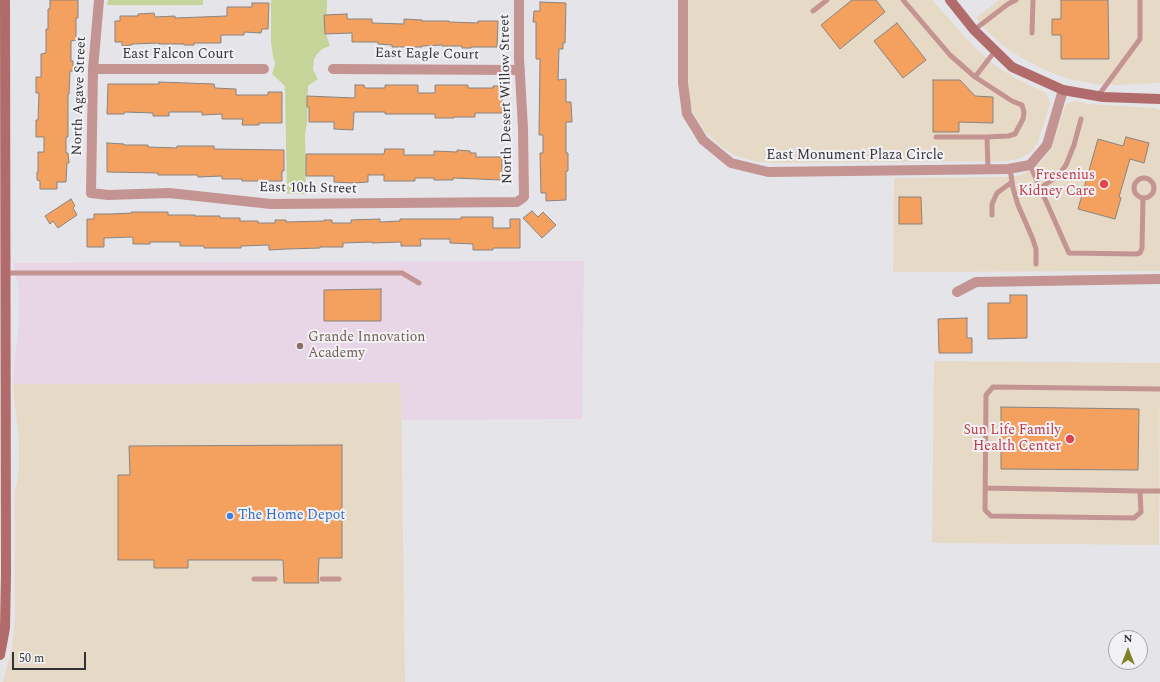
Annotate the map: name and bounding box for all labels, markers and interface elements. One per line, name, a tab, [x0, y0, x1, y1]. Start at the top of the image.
street label: North Desert Willow Street	[497, 14, 517, 184]
street label: North Agave Street	[70, 36, 90, 156]
street label: East Eagle Court	[375, 46, 479, 64]
street label: East Falcon Court	[122, 47, 234, 63]
street label: East Monument Plaza Circle	[766, 148, 944, 164]
place label: Fresenius Kidney Care	[1018, 168, 1095, 200]
marker: Fresenius Kidney Care	[1098, 178, 1110, 190]
street label: East 10th Street	[259, 180, 357, 198]
place label: Grande Innovation Academy	[308, 330, 425, 362]
marker: Grande Innovation Academy	[295, 341, 305, 351]
place label: Sun Life Family Health Center	[963, 423, 1061, 456]
marker: Sun Life Family Health Center	[1064, 433, 1076, 445]
place label: The Home Depot	[238, 508, 345, 524]
marker: The Home Depot	[225, 511, 235, 521]
north arrow	[1108, 630, 1148, 670]
text: N	[1124, 630, 1132, 647]
scale bar	[14, 644, 88, 670]
text: 50 m	[19, 649, 44, 668]

